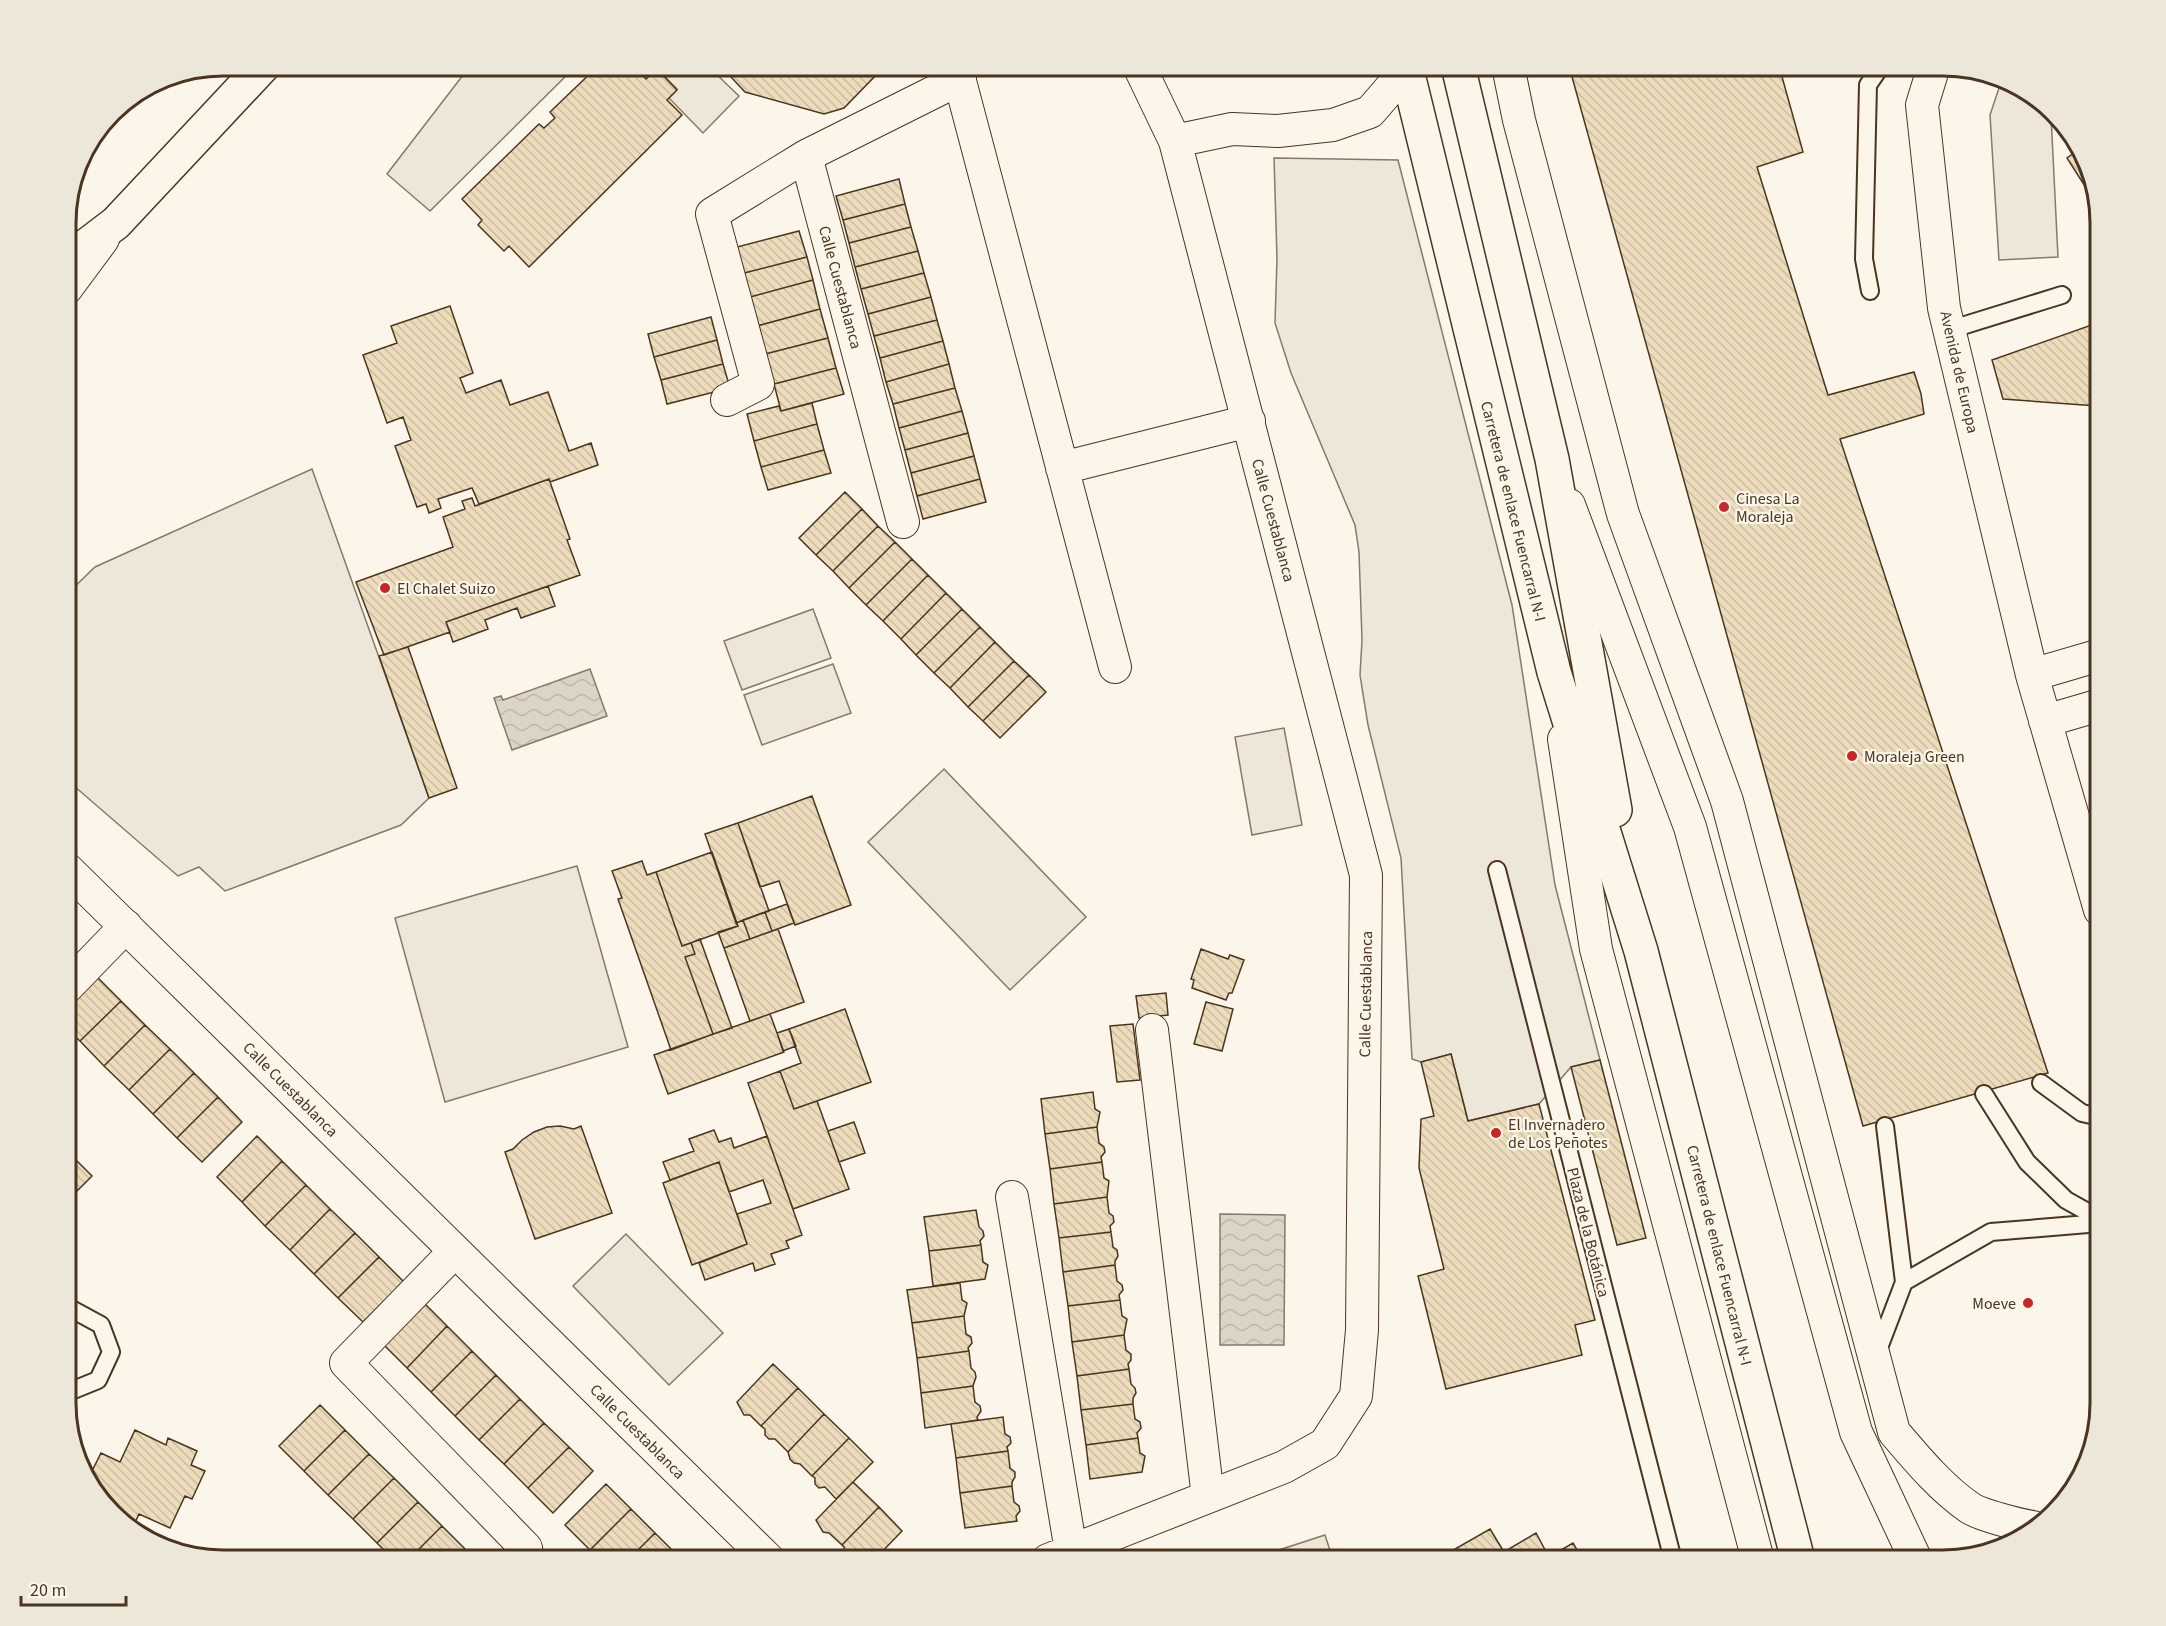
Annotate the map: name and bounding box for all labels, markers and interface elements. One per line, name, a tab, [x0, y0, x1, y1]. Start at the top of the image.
street label: Calle Cuestablanca	[813, 223, 867, 351]
street label: Avenida de Europa	[1934, 309, 1984, 435]
street label: Carretera de enlace Fuencarral N-I	[1475, 399, 1551, 624]
street label: Calle Cuestablanca	[1246, 456, 1300, 584]
place label: Cinesa La Moraleja	[1736, 488, 1800, 528]
marker: Cinesa La Moraleja	[1717, 500, 1731, 514]
place label: El Chalet Suizo	[397, 578, 496, 600]
marker: El Chalet Suizo	[378, 581, 392, 595]
place label: Moraleja Green	[1864, 746, 1965, 768]
marker: Moraleja Green	[1845, 749, 1859, 763]
street label: Calle Cuestablanca	[1354, 931, 1378, 1057]
street label: Calle Cuestablanca	[238, 1037, 343, 1142]
place label: El Invernadero de Los Peñotes	[1508, 1114, 1608, 1154]
marker: El Invernadero de Los Peñotes	[1489, 1126, 1503, 1140]
street label: Carretera de enlace Fuencarral N-I	[1681, 1143, 1757, 1368]
street label: Plaza de la Botánica	[1561, 1165, 1615, 1299]
place label: Moeve	[1972, 1293, 2016, 1315]
marker: Moeve	[2021, 1296, 2035, 1310]
street label: Calle Cuestablanca	[585, 1379, 690, 1484]
scale bar	[21, 1569, 126, 1607]
text: 20 m	[30, 1578, 66, 1603]

